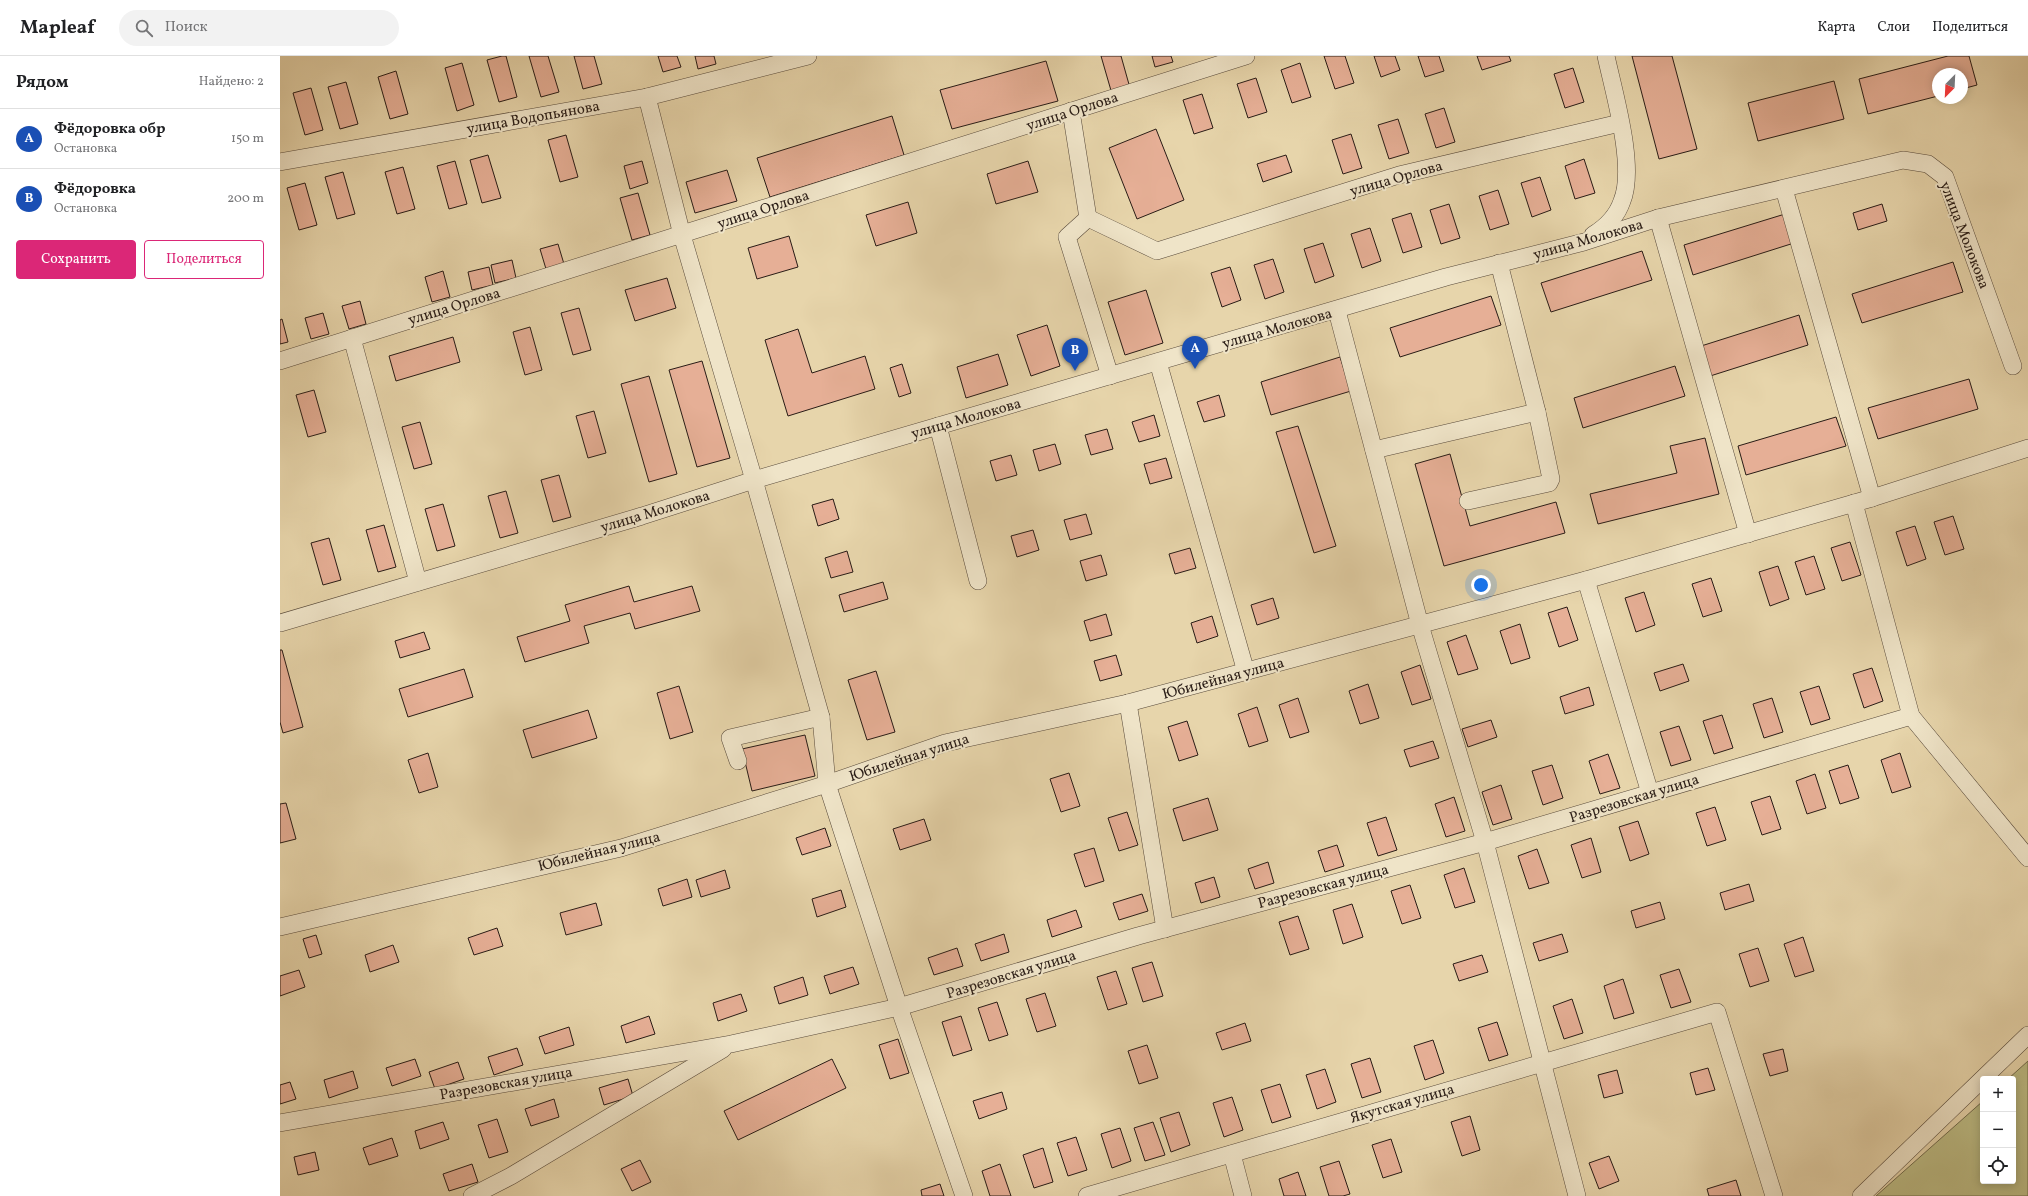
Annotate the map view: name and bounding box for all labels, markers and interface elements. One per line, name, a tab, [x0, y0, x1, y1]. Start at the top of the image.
search box	[119, 10, 399, 46]
text: Mapleaf	[20, 15, 95, 41]
icon: search	[133, 17, 155, 39]
text: Поиск	[165, 17, 208, 38]
text: Карта	[1817, 18, 1855, 37]
text: Слои	[1877, 18, 1910, 37]
text: Поделиться	[1932, 18, 2008, 37]
north arrow	[1932, 68, 1968, 104]
text: Рядом	[16, 71, 69, 94]
text: Найдено: 2	[199, 73, 264, 91]
street label: улица Орлова	[1024, 88, 1121, 137]
street label: улица Водопьянова	[465, 96, 601, 141]
text: Фёдоровка обр	[54, 119, 166, 140]
text: A	[24, 130, 34, 148]
text: 150 m	[231, 130, 264, 148]
text: Остановка	[54, 140, 117, 158]
street label: улица Орлова	[1348, 156, 1445, 203]
text: Фёдоровка	[54, 179, 136, 200]
street label: улица Молокова	[1933, 179, 1994, 292]
street label: улица Орлова	[715, 186, 812, 235]
text: B	[25, 190, 33, 208]
text: 200 m	[227, 190, 264, 208]
text: Остановка	[54, 200, 117, 218]
street label: улица Молокова	[1531, 215, 1646, 266]
button: Сохранить	[16, 240, 136, 279]
button: Поделиться	[144, 240, 264, 279]
street label: улица Орлова	[406, 283, 503, 331]
street label: улица Молокова	[1220, 304, 1335, 355]
pin: A	[1182, 336, 1208, 369]
pin: B	[1062, 338, 1088, 371]
street label: улица Молокова	[909, 394, 1024, 445]
street label: улица Молокова	[598, 486, 713, 539]
your location	[1471, 575, 1491, 595]
street label: Юбилейная улица	[1160, 653, 1287, 706]
street label: Юбилейная улица	[847, 729, 972, 788]
street label: Разрезовская улица	[1567, 770, 1702, 829]
street label: Юбилейная улица	[536, 827, 663, 878]
street label: Разрезовская улица	[1256, 860, 1391, 915]
street label: Разрезовская улица	[944, 946, 1079, 1005]
street label: Разрезовская улица	[438, 1062, 574, 1107]
map controls	[1980, 1076, 2016, 1184]
button: +	[1980, 1076, 2016, 1112]
street label: Якутская улица	[1348, 1080, 1457, 1129]
button: −	[1980, 1112, 2016, 1148]
button: locate	[1980, 1148, 2016, 1184]

